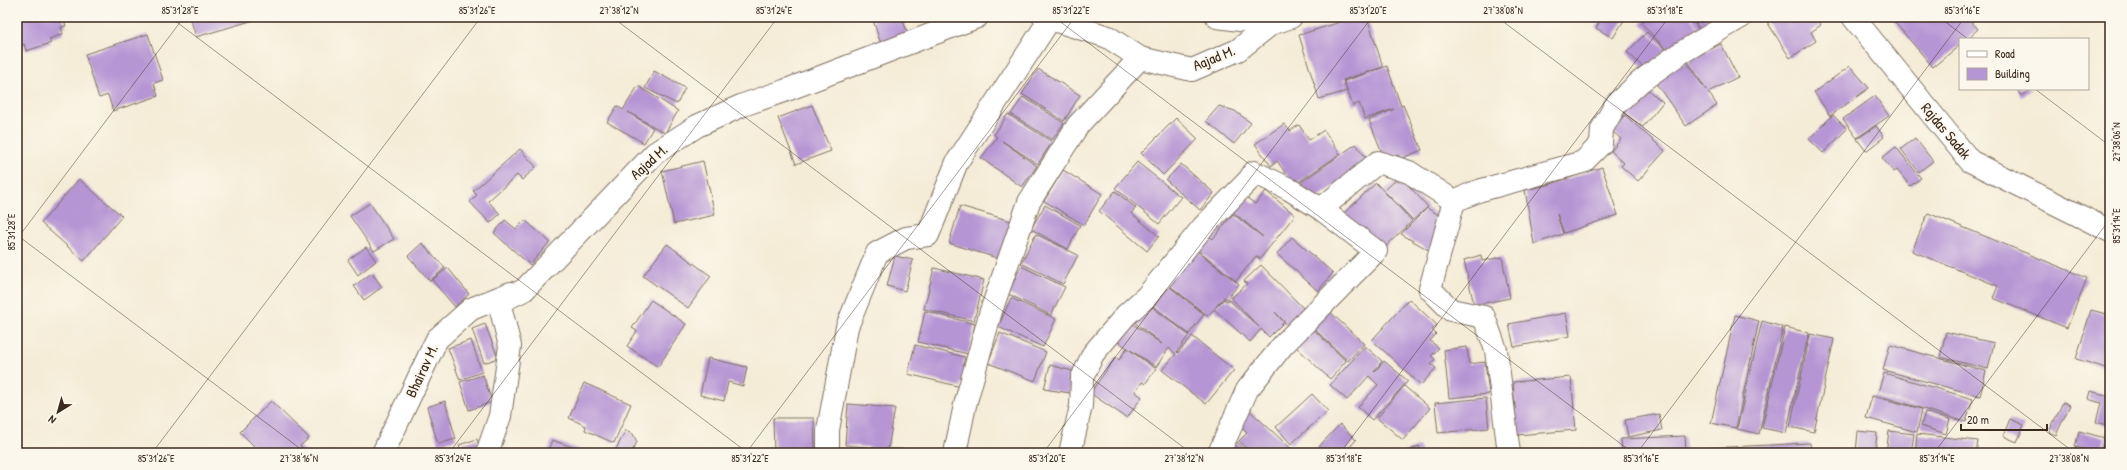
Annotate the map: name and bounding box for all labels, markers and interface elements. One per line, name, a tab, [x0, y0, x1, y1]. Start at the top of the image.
text: 85°31'28"E	[161, 4, 199, 17]
text: 85°31'26"E	[459, 4, 496, 17]
text: 27°38'12"N	[599, 4, 639, 17]
text: 85°31'24"E	[756, 4, 793, 17]
text: 85°31'22"E	[1052, 4, 1090, 17]
text: 85°31'20"E	[1349, 4, 1387, 17]
text: 27°38'08"N	[1483, 4, 1523, 17]
text: 85°31'18"E	[1647, 4, 1684, 17]
text: 85°31'16"E	[1944, 4, 1980, 17]
legend	[1959, 38, 2089, 90]
street label: Aajad M.	[1189, 40, 1238, 76]
text: Road	[1995, 45, 2015, 62]
text: Building	[1995, 65, 2030, 82]
street label: Rajdas Sadak	[1917, 98, 1976, 163]
text: 27°38'06"N	[2110, 122, 2123, 162]
street label: Aajad M.	[625, 139, 672, 184]
text: 85°31'14"E	[2110, 208, 2123, 244]
text: 85°31'28"E	[5, 213, 18, 251]
street label: Bhairav M.	[400, 341, 443, 401]
north arrow	[38, 392, 78, 432]
scale bar	[1961, 406, 2047, 432]
text: 20 m	[1967, 411, 1989, 428]
text: N	[45, 413, 59, 427]
text: 85°31'26"E	[138, 452, 175, 465]
text: 27°38'16"N	[280, 452, 318, 465]
text: 85°31'24"E	[435, 452, 472, 465]
text: 85°31'22"E	[731, 452, 769, 465]
text: 85°31'20"E	[1028, 452, 1066, 465]
text: 27°38'12"N	[1164, 452, 1204, 465]
text: 85°31'18"E	[1326, 452, 1363, 465]
text: 85°31'16"E	[1623, 452, 1659, 465]
text: 85°31'14"E	[1919, 452, 1955, 465]
text: 27°38'08"N	[2049, 452, 2089, 465]

